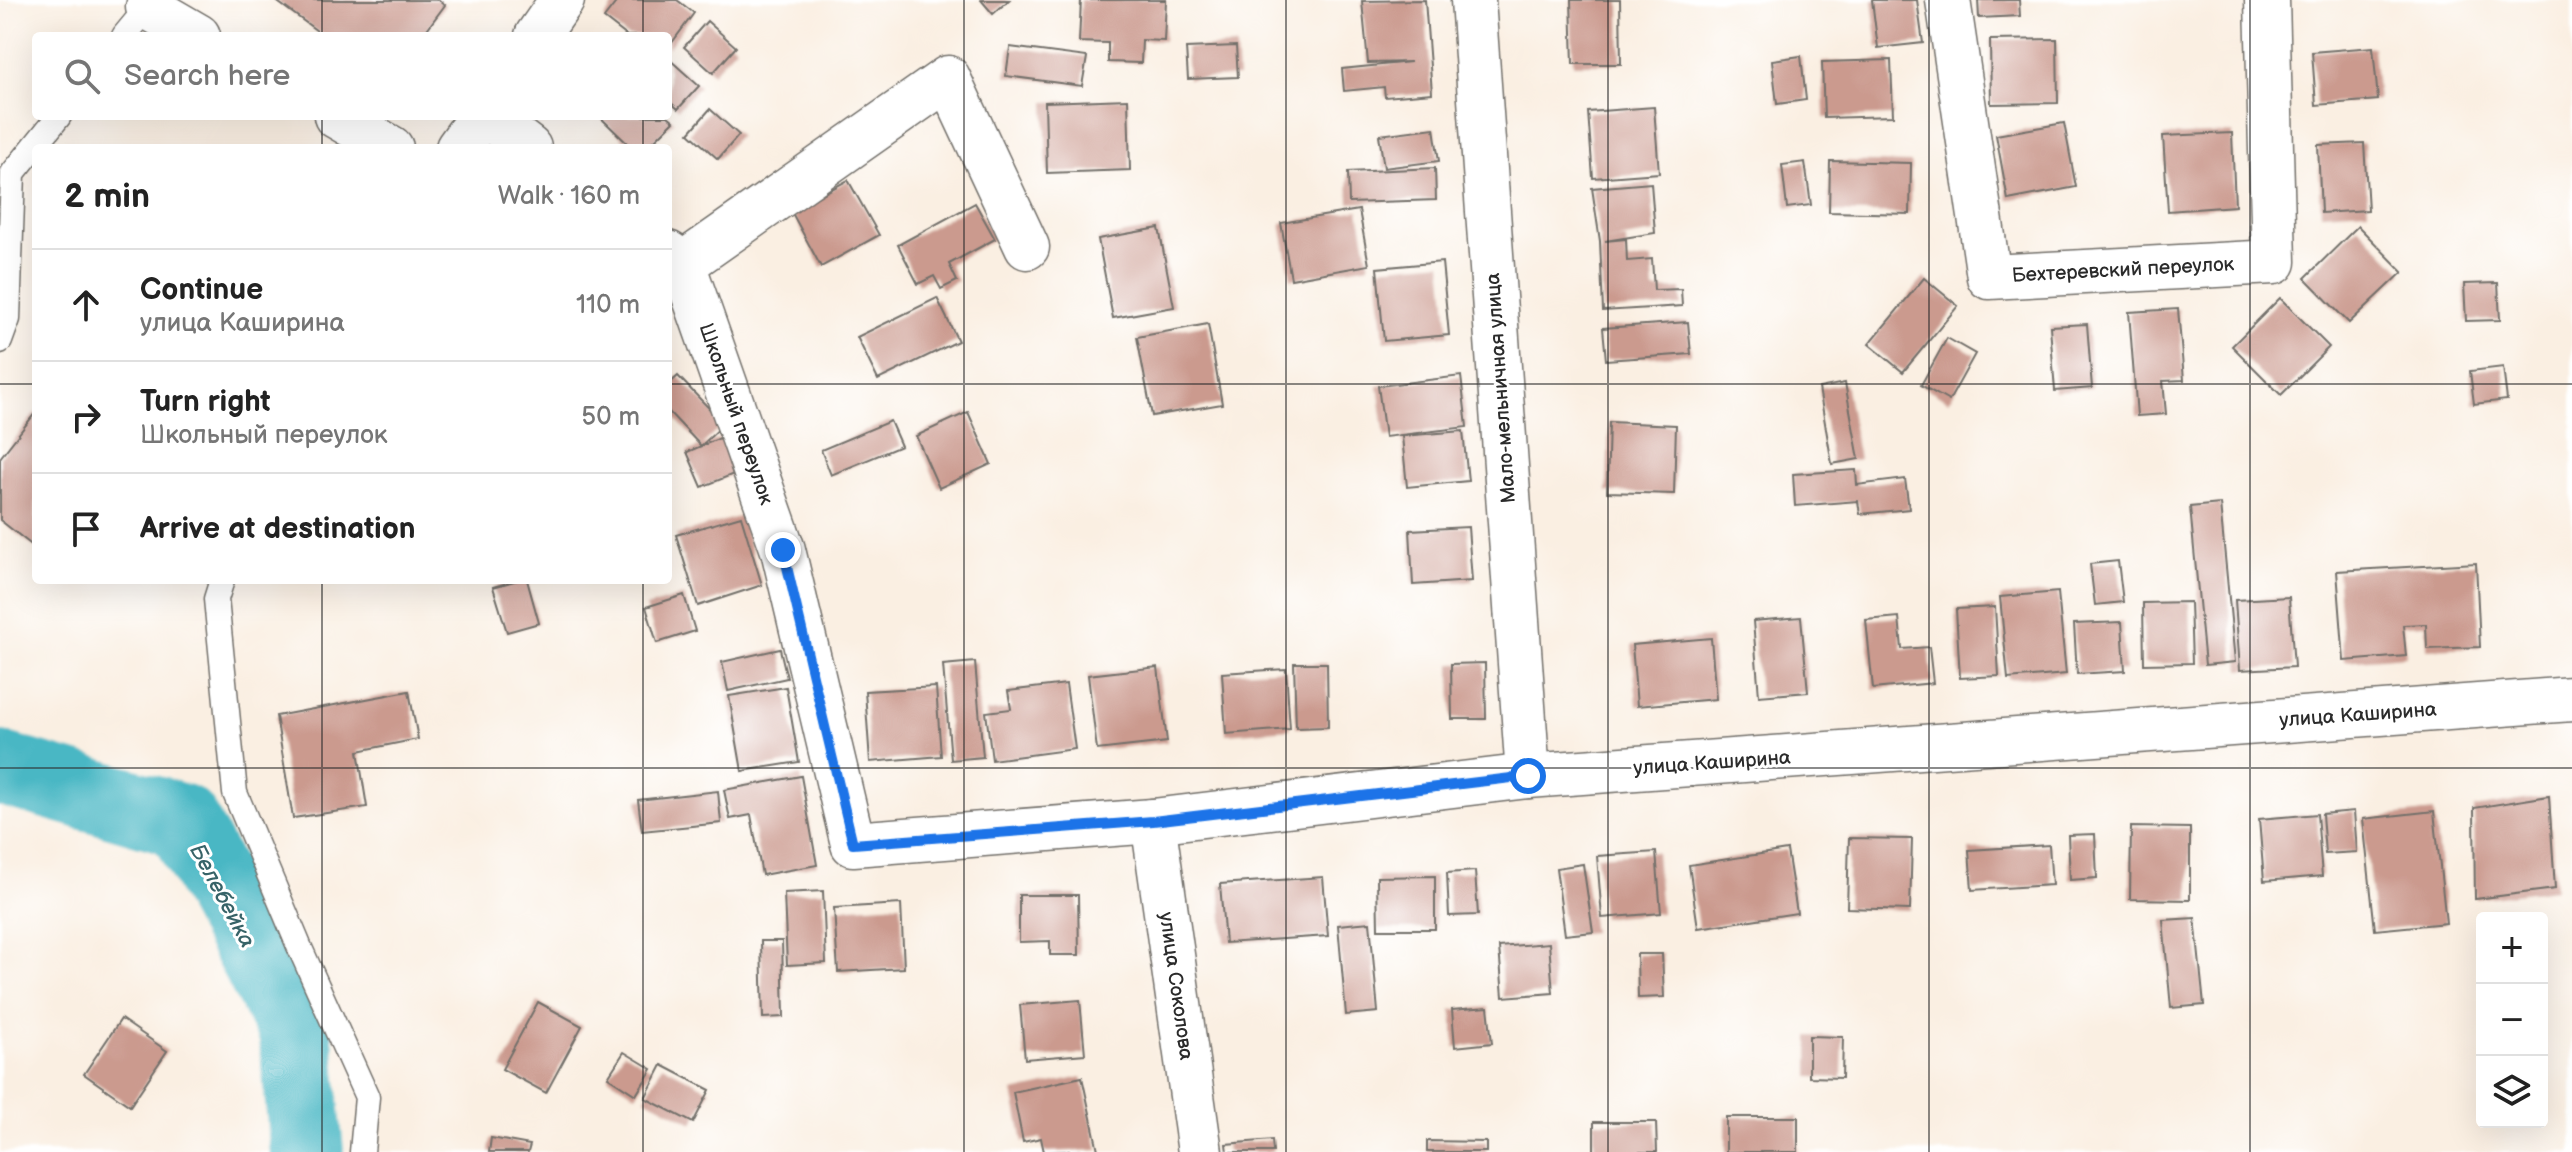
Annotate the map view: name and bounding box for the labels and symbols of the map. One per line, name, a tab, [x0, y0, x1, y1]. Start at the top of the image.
street label: Бехтеревский переулок	[2011, 252, 2235, 288]
street label: Мало-мельничная улица	[1481, 272, 1521, 504]
street label: Школьный переулок	[694, 320, 778, 508]
route end	[765, 532, 801, 568]
street label: улица Каширина	[2279, 698, 2438, 732]
street label: улица Каширина	[1633, 746, 1792, 780]
route start	[1510, 758, 1546, 794]
water label: Белебейка	[183, 839, 261, 953]
street label: улица Соколова	[1154, 910, 1198, 1062]

